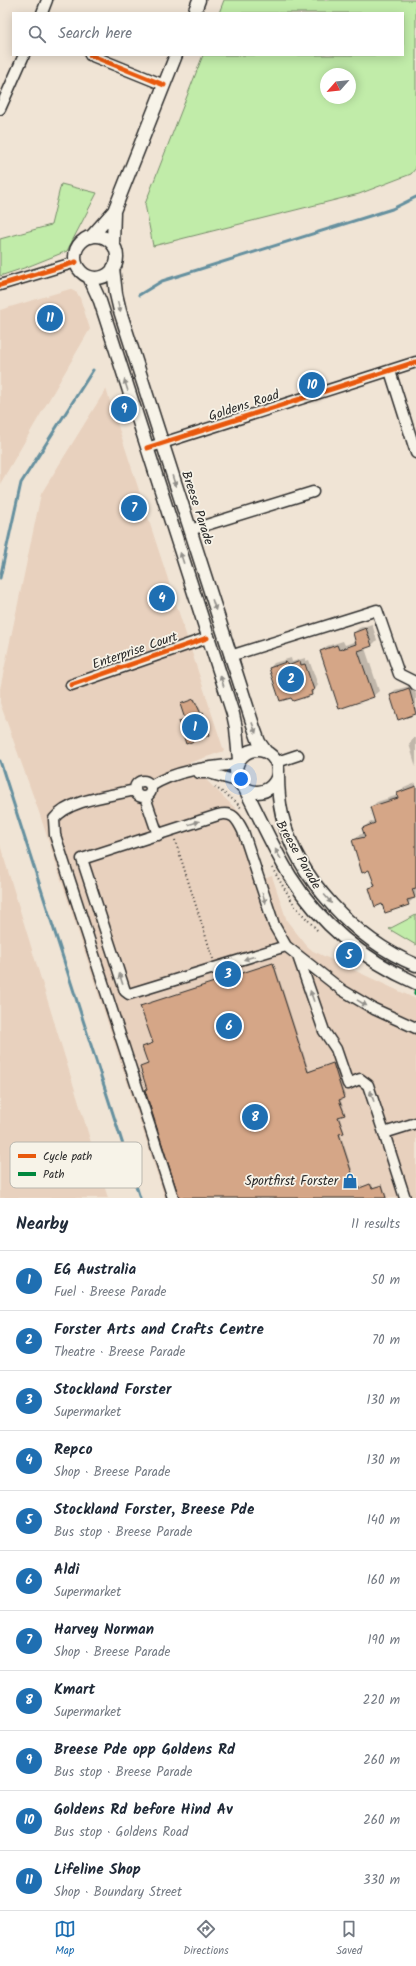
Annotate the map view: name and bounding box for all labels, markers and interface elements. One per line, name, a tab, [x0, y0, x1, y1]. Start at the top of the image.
search box	[12, 12, 404, 56]
text: Search here	[58, 22, 132, 46]
icon: search	[26, 23, 48, 45]
north arrow	[320, 68, 356, 104]
one-way arrow	[116, 301, 122, 313]
pin: 11	[37, 303, 63, 333]
pin: 10	[299, 370, 325, 400]
one-way arrow	[123, 378, 129, 390]
street label: Goldens Road	[206, 385, 282, 427]
pin: 9	[111, 394, 137, 424]
street label: Breese Parade	[175, 468, 219, 548]
one-way arrow	[171, 475, 177, 487]
pin: 7	[121, 493, 147, 523]
one-way arrow	[178, 551, 184, 563]
pin: 4	[149, 583, 175, 613]
one-way arrow	[211, 599, 217, 611]
street label: Enterprise Court	[89, 626, 181, 675]
pin: 2	[278, 664, 304, 694]
one-way arrow	[219, 675, 225, 687]
pin: 1	[182, 712, 208, 742]
one-way arrow	[252, 723, 258, 735]
your location	[231, 769, 251, 789]
street label: Breese Parade	[270, 817, 326, 894]
one-way arrow	[189, 820, 201, 826]
one-way arrow	[275, 848, 282, 860]
one-way arrow	[262, 892, 268, 904]
one-way arrow	[324, 894, 333, 905]
pin: 5	[336, 940, 362, 970]
one-way arrow	[243, 955, 255, 961]
pin: 3	[215, 959, 241, 989]
one-way arrow	[118, 973, 124, 985]
one-way arrow	[309, 989, 315, 1001]
one-way arrow	[356, 999, 368, 1006]
pin: 6	[216, 1011, 242, 1041]
one-way arrow	[368, 1090, 374, 1102]
pin: 8	[242, 1102, 268, 1132]
legend	[10, 1142, 142, 1188]
text: Cycle path	[43, 1148, 92, 1166]
text: Path	[43, 1166, 64, 1184]
place label: Sportfirst Forster	[245, 1171, 339, 1192]
shop icon: Sportfirst Forster	[341, 1172, 359, 1190]
text: Nearby	[16, 1211, 68, 1238]
text: 11 results	[351, 1214, 400, 1235]
text: EG Australia	[54, 1258, 136, 1282]
text: 1	[27, 1270, 31, 1291]
text: 50 m	[371, 1270, 400, 1291]
text: Fuel · Breese Parade	[54, 1282, 166, 1303]
text: Forster Arts and Crafts Centre	[54, 1318, 264, 1342]
text: 2	[25, 1330, 33, 1351]
text: 70 m	[372, 1330, 400, 1351]
text: Theatre · Breese Parade	[54, 1342, 185, 1363]
text: Stockland Forster	[54, 1378, 171, 1402]
text: 3	[25, 1390, 33, 1411]
text: 130 m	[366, 1390, 400, 1411]
text: Supermarket	[54, 1402, 121, 1423]
text: Repco	[54, 1438, 93, 1462]
text: 4	[25, 1450, 33, 1471]
text: 130 m	[366, 1450, 400, 1471]
text: Shop · Breese Parade	[54, 1462, 170, 1483]
text: Stockland Forster, Breese Pde	[54, 1498, 254, 1522]
text: 5	[26, 1510, 32, 1531]
text: 140 m	[367, 1510, 400, 1531]
text: Bus stop · Breese Parade	[54, 1522, 192, 1543]
text: Aldi	[54, 1558, 79, 1582]
text: 6	[25, 1570, 33, 1591]
text: 160 m	[367, 1570, 400, 1591]
text: Supermarket	[54, 1582, 121, 1603]
text: Harvey Norman	[54, 1618, 154, 1642]
text: 7	[26, 1630, 32, 1651]
text: 190 m	[368, 1630, 400, 1651]
text: Shop · Breese Parade	[54, 1642, 170, 1663]
text: Kmart	[54, 1678, 95, 1702]
text: 8	[25, 1690, 33, 1711]
text: 220 m	[363, 1690, 400, 1711]
text: Supermarket	[54, 1702, 121, 1723]
text: Breese Pde opp Goldens Rd	[54, 1738, 235, 1762]
text: 9	[26, 1750, 32, 1771]
text: 260 m	[363, 1750, 400, 1771]
text: Bus stop · Breese Parade	[54, 1762, 192, 1783]
text: Goldens Rd before Hind Av	[54, 1798, 233, 1822]
text: 10	[24, 1810, 34, 1831]
text: 260 m	[363, 1810, 400, 1831]
text: Bus stop · Goldens Road	[54, 1822, 189, 1843]
text: Lifeline Shop	[54, 1858, 141, 1882]
text: 11	[25, 1870, 33, 1891]
text: 330 m	[363, 1870, 400, 1891]
text: Shop · Boundary Street	[54, 1882, 182, 1903]
tab: Map	[54, 1918, 76, 1960]
tab: Directions	[183, 1918, 229, 1960]
tab: Saved	[336, 1918, 362, 1960]

